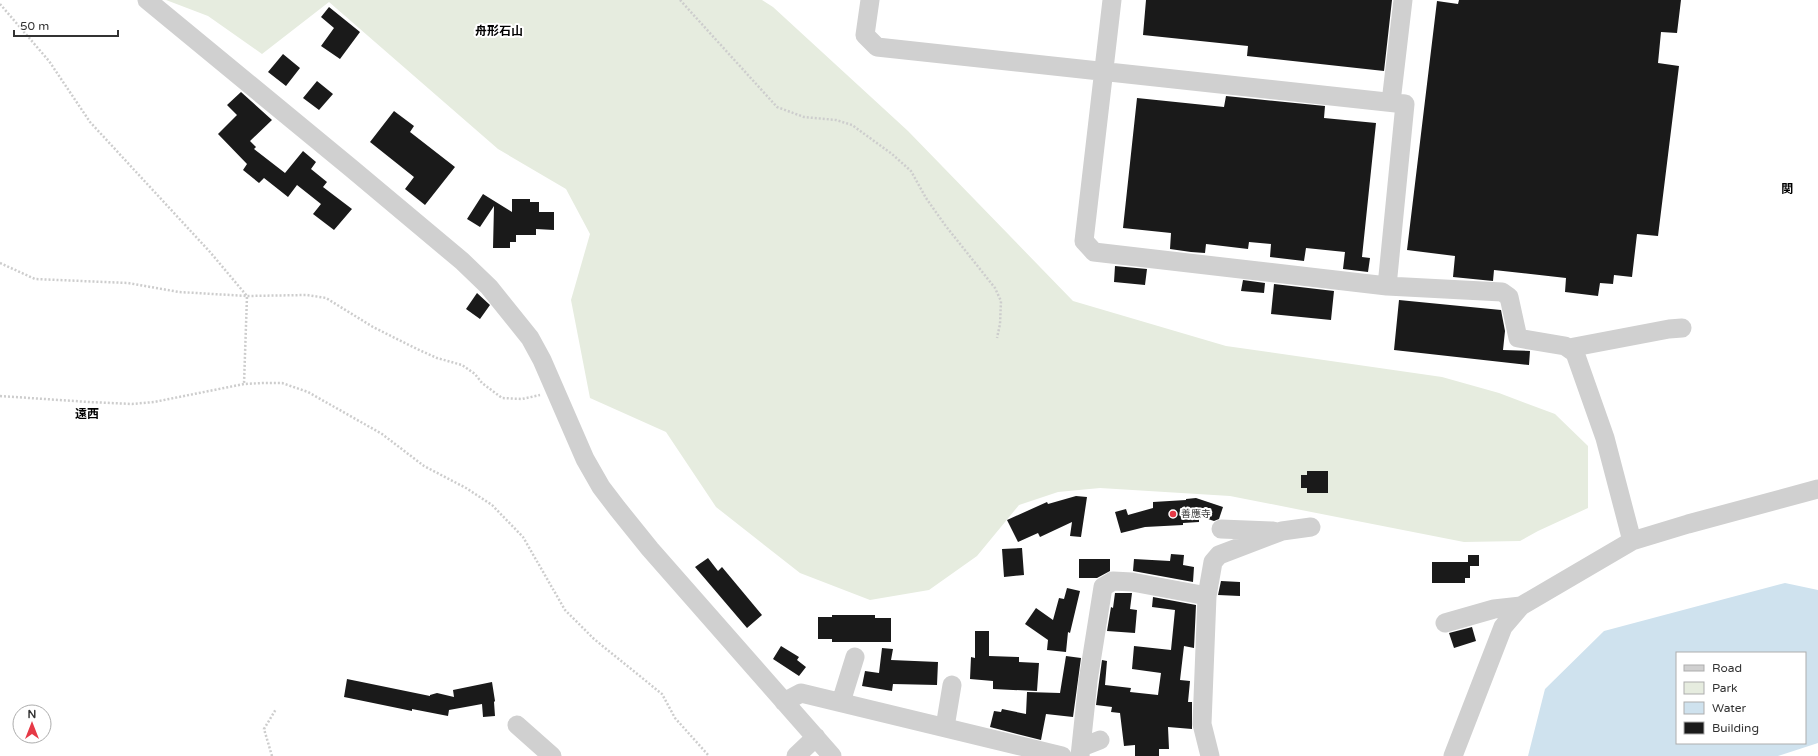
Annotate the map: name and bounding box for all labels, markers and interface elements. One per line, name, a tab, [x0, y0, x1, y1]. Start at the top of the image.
scale bar	[14, 12, 118, 38]
text: 50 m	[20, 19, 49, 33]
district label: 舟形石山	[475, 24, 523, 38]
district label: 関	[1781, 182, 1793, 196]
district label: 遠西	[75, 407, 99, 421]
place label: 善應寺	[1181, 508, 1211, 520]
marker: 善應寺	[1168, 509, 1178, 519]
legend	[1676, 652, 1806, 744]
text: Road	[1712, 661, 1742, 675]
text: Park	[1712, 681, 1738, 695]
text: Water	[1712, 701, 1747, 715]
north arrow	[12, 704, 52, 744]
text: N	[28, 708, 36, 721]
text: Building	[1712, 721, 1759, 735]

